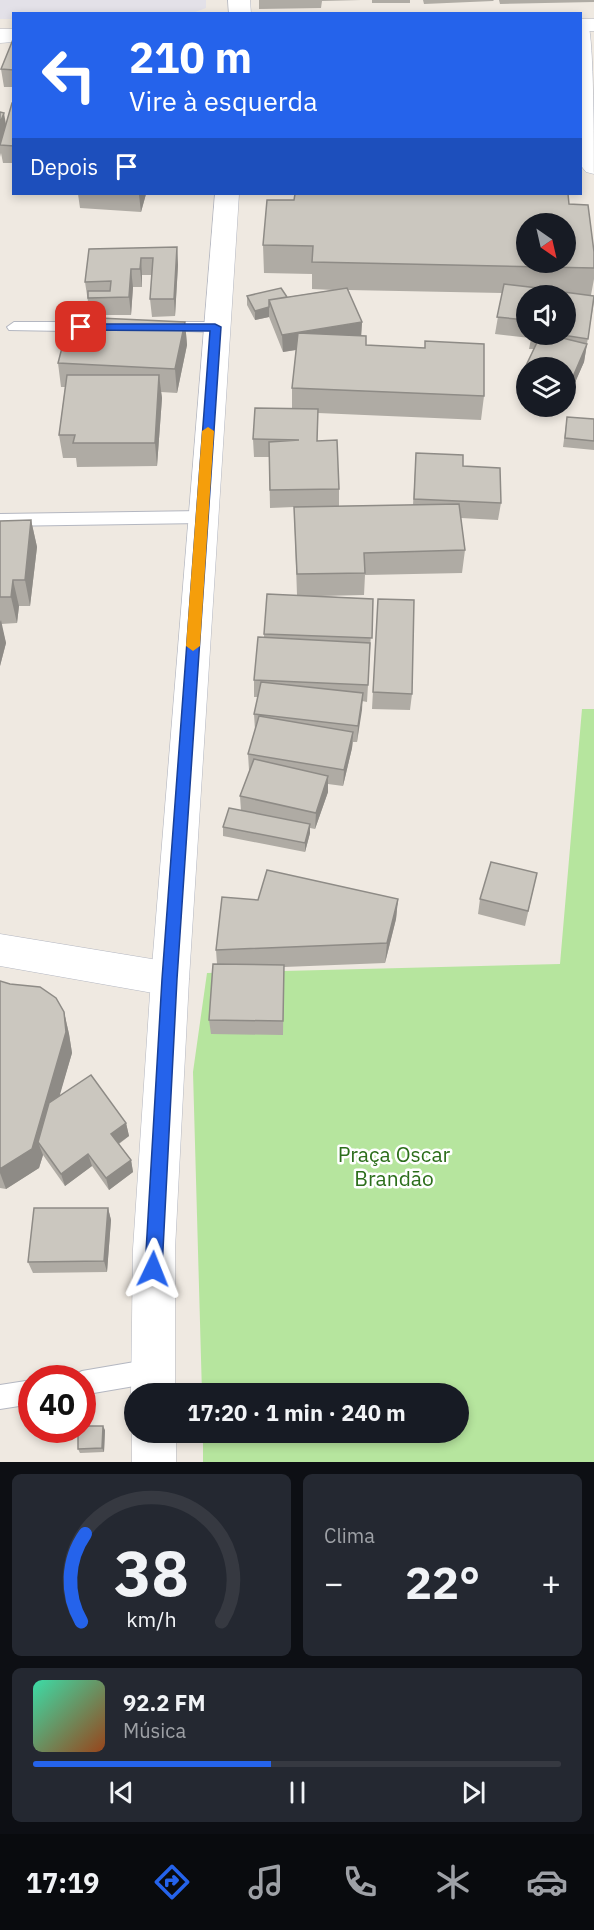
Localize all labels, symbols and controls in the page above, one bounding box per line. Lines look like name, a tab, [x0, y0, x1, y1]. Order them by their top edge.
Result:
text: 210 m	[129, 30, 252, 85]
icon: left	[30, 36, 108, 114]
text: Vire à esquerda	[129, 83, 318, 118]
icon: arrive	[110, 150, 143, 183]
text: Depois	[30, 152, 98, 181]
north arrow	[516, 213, 576, 273]
map controls	[516, 213, 576, 417]
button: sound	[516, 285, 576, 345]
pin	[55, 301, 106, 352]
icon: arrive	[64, 310, 97, 343]
button: layers	[516, 357, 576, 417]
park label: Praça Oscar Brandão	[338, 1140, 451, 1192]
position arrow	[121, 1237, 185, 1301]
speed limit sign: 40	[18, 1365, 96, 1443]
text: 17:20 · 1 min · 240 m	[187, 1398, 406, 1427]
text: Clima	[324, 1522, 375, 1549]
text: 38	[114, 1532, 189, 1613]
text: 22°	[405, 1553, 480, 1611]
text: −	[324, 1561, 344, 1604]
text: +	[541, 1561, 561, 1604]
text: km/h	[126, 1605, 177, 1633]
text: 92.2 FM	[123, 1688, 206, 1717]
text: Música	[123, 1717, 186, 1744]
icon: previous	[105, 1776, 138, 1809]
icon: pause	[281, 1776, 314, 1809]
icon: next	[457, 1776, 490, 1809]
icon: directions	[151, 1861, 193, 1903]
icon: music	[245, 1861, 287, 1903]
icon: phone	[339, 1861, 381, 1903]
icon: climate	[432, 1861, 474, 1903]
icon: car	[526, 1861, 568, 1903]
text: 17:19	[26, 1865, 100, 1900]

